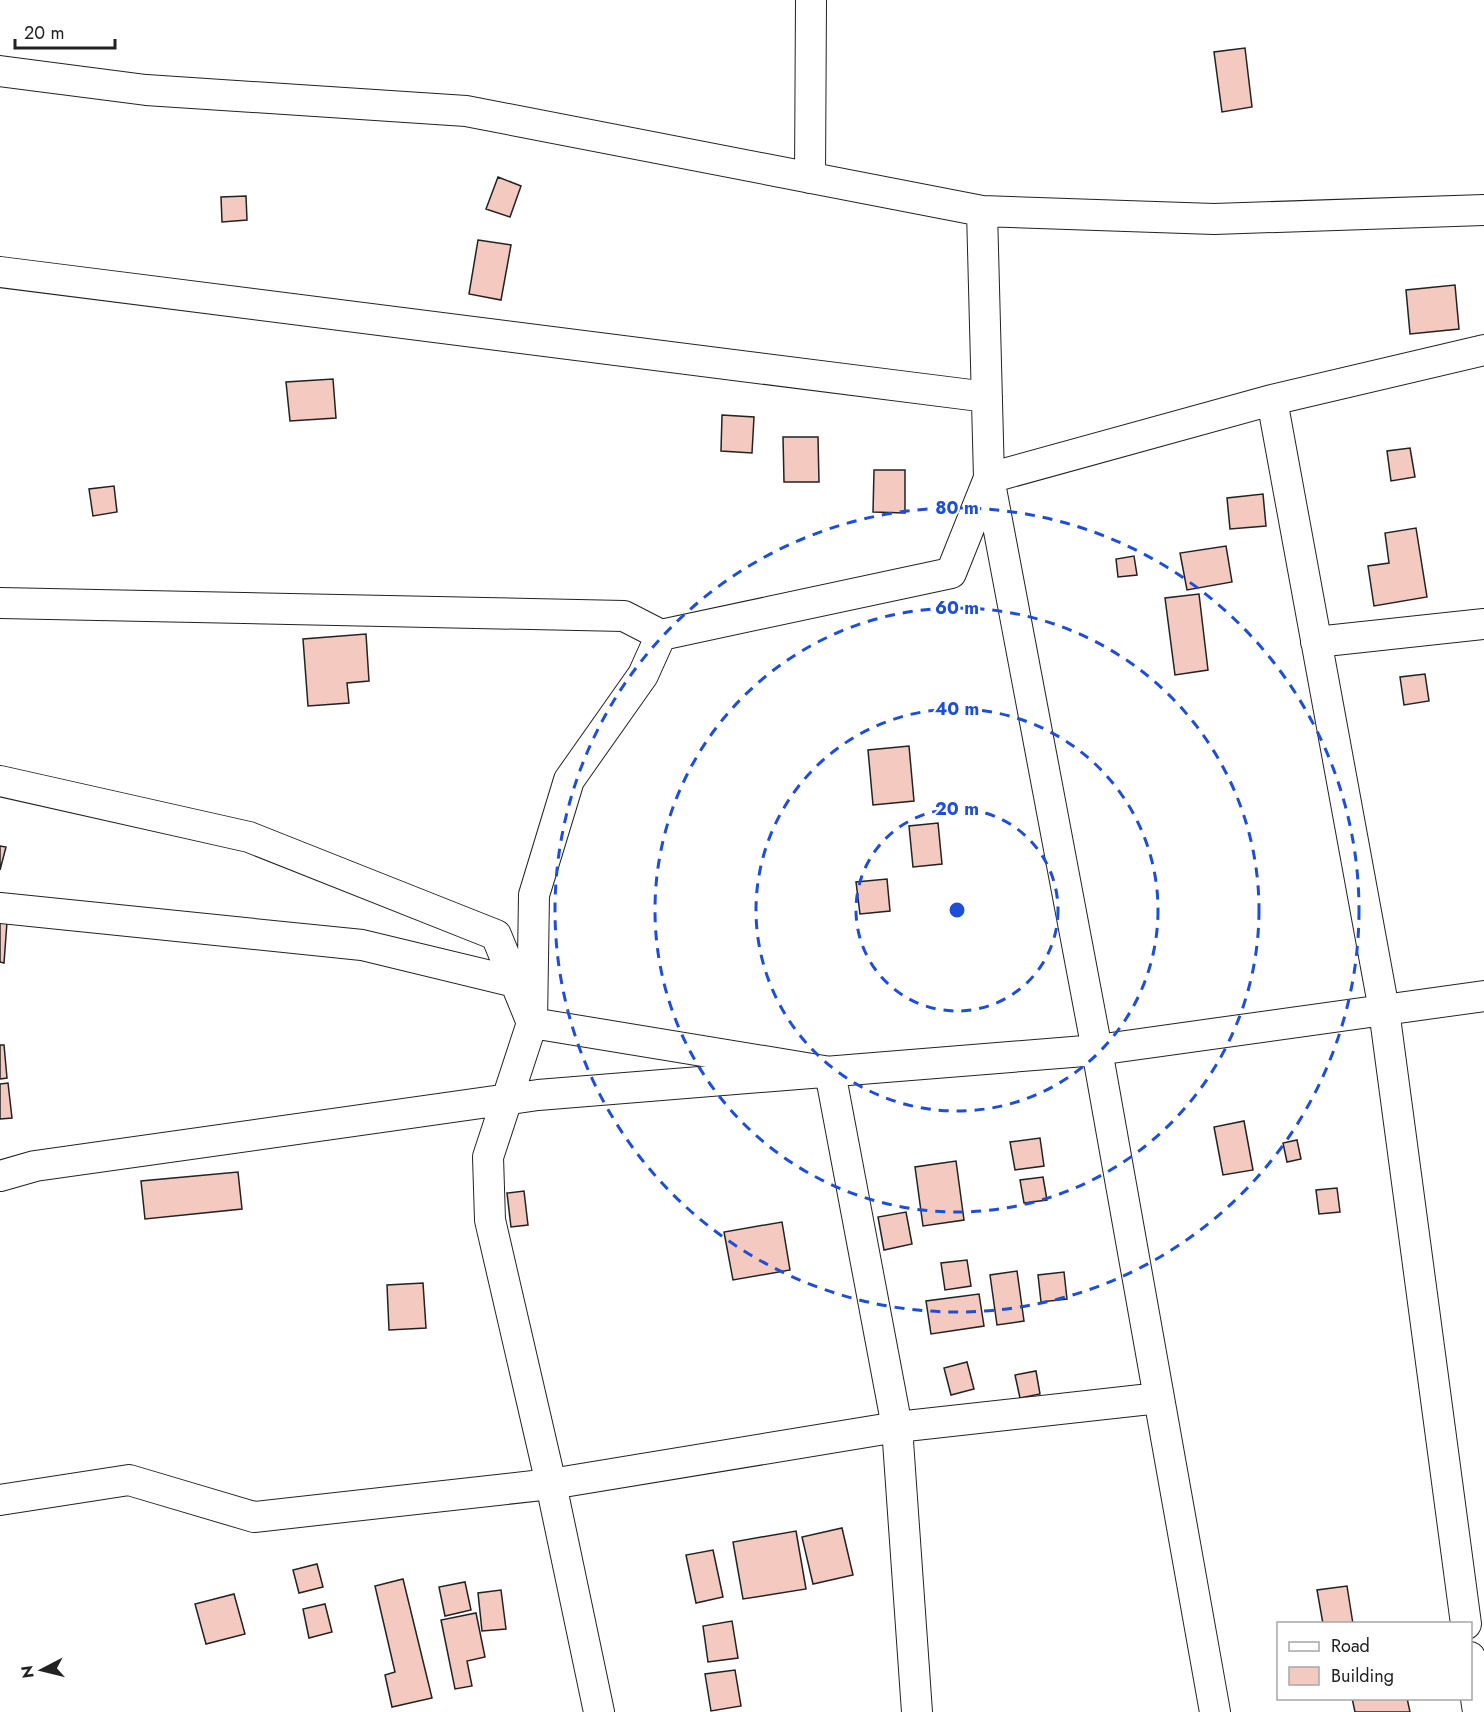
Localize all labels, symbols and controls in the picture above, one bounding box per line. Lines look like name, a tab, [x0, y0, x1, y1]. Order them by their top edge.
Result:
scale bar	[15, 12, 116, 50]
text: 20 m	[24, 20, 64, 46]
text: 80 m	[935, 495, 979, 521]
text: 60 m	[935, 595, 979, 621]
text: 40 m	[935, 696, 979, 722]
text: 20 m	[935, 796, 979, 822]
centre of rings	[947, 900, 967, 920]
legend	[1277, 1622, 1472, 1700]
text: Road	[1331, 1633, 1370, 1659]
north arrow	[12, 1640, 72, 1700]
text: Building	[1331, 1663, 1394, 1689]
text: N	[15, 1664, 40, 1679]

